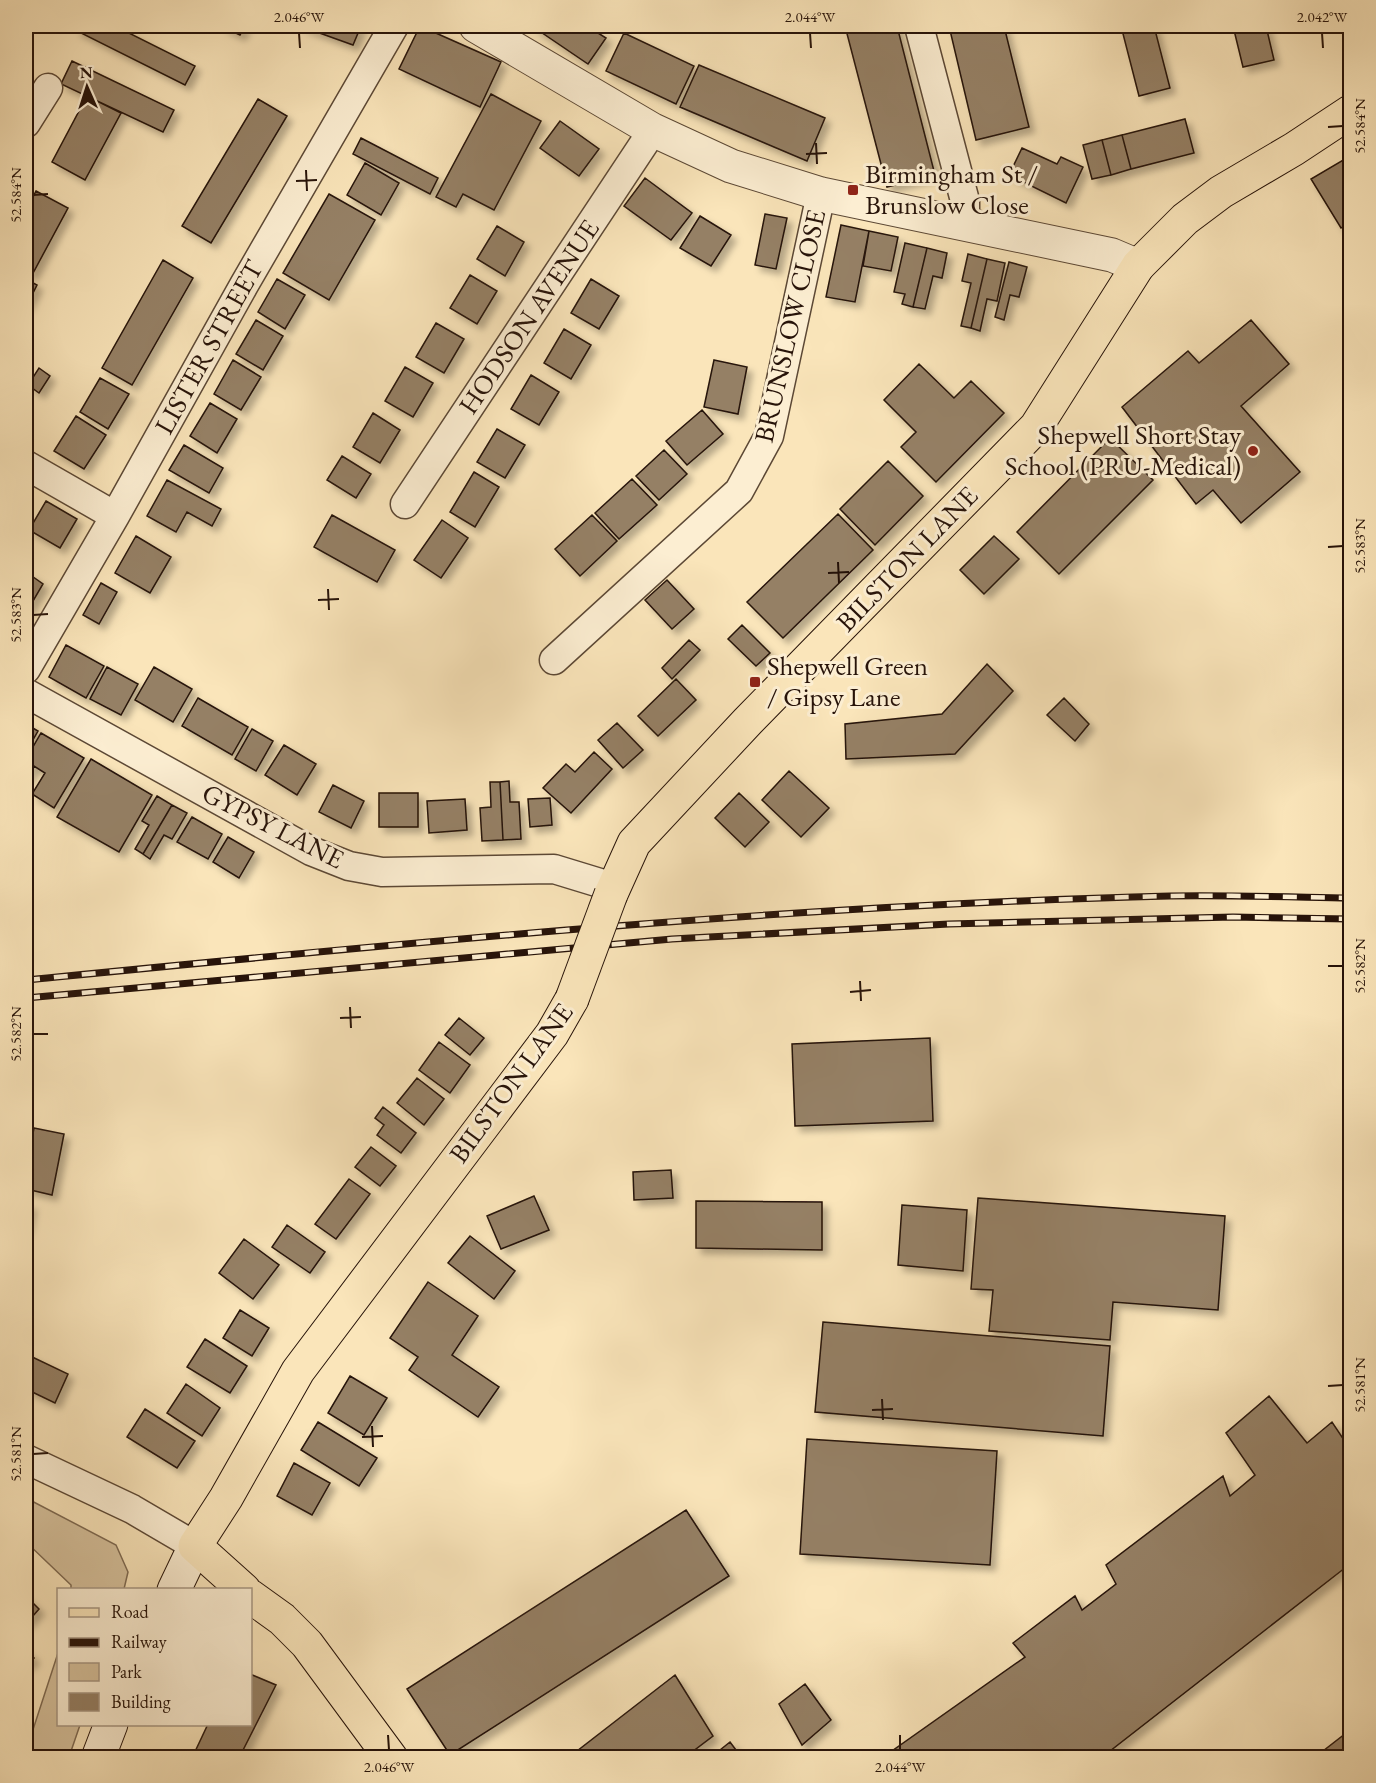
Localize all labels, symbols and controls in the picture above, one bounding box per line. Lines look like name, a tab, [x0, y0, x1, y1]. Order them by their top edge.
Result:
text: 2.046°W	[274, 7, 324, 26]
text: 2.044°W	[785, 7, 835, 26]
text: 2.042°W	[1297, 7, 1347, 26]
north arrow	[57, 57, 117, 117]
text: N	[79, 62, 93, 83]
text: 52.584°N	[1350, 98, 1369, 154]
place label: Birmingham St / Brunslow Close	[865, 156, 1039, 222]
text: 52.584°N	[6, 167, 25, 223]
marker: Birmingham St / Brunslow Close	[846, 183, 860, 197]
street label: BRUNSLOW CLOSE	[746, 206, 833, 446]
street label: HODSON AVENUE	[450, 213, 607, 421]
street label: LISTER STREET	[146, 253, 271, 440]
place label: Shepwell Short Stay School (PRU-Medical)	[1005, 417, 1241, 483]
marker: Shepwell Short Stay School (PRU-Medical)	[1246, 444, 1260, 458]
street label: BILSTON LANE	[828, 478, 985, 639]
text: 52.583°N	[1350, 518, 1369, 574]
text: 52.583°N	[6, 587, 25, 643]
place label: Shepwell Green / Gipsy Lane	[767, 648, 928, 714]
marker: Shepwell Green / Gipsy Lane	[748, 675, 762, 689]
street label: GYPSY LANE	[196, 775, 350, 876]
text: 52.582°N	[1350, 938, 1369, 994]
street label: BILSTON LANE	[441, 996, 580, 1170]
text: 52.582°N	[6, 1006, 25, 1062]
text: 52.581°N	[1350, 1357, 1369, 1413]
text: 52.581°N	[6, 1426, 25, 1482]
legend	[57, 1588, 252, 1726]
text: Road	[111, 1600, 150, 1623]
text: Railway	[111, 1630, 167, 1653]
text: Park	[111, 1660, 142, 1683]
text: Building	[111, 1690, 171, 1713]
text: 2.046°W	[364, 1757, 414, 1776]
text: 2.044°W	[875, 1757, 925, 1776]

